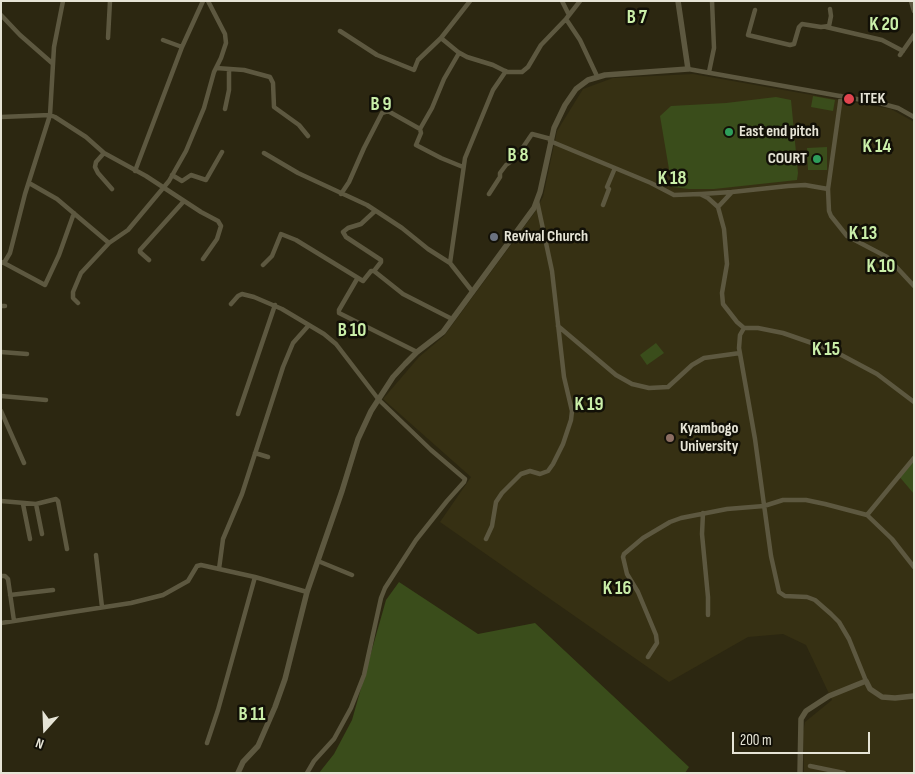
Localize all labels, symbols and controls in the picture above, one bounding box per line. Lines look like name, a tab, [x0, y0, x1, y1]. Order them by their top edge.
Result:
district label: B 7	[627, 7, 647, 29]
district label: K 20	[869, 14, 899, 36]
place label: ITEK	[860, 89, 885, 109]
marker: ITEK	[842, 92, 856, 106]
district label: B 9	[371, 94, 391, 116]
place label: East end pitch	[739, 122, 819, 142]
marker: East end pitch	[723, 126, 735, 138]
district label: K 14	[863, 136, 891, 158]
district label: B 8	[508, 145, 528, 167]
place label: COURT	[768, 149, 807, 169]
marker: COURT	[811, 153, 823, 165]
district label: K 18	[658, 168, 686, 190]
district label: K 13	[849, 223, 877, 245]
place label: Revival Church	[504, 227, 588, 247]
marker: Revival Church	[488, 231, 500, 243]
district label: K 10	[867, 256, 895, 278]
district label: B 10	[338, 320, 366, 342]
district label: K 15	[812, 339, 840, 361]
district label: K 19	[575, 394, 603, 416]
place label: Kyambogo University	[680, 419, 738, 457]
marker: Kyambogo University	[664, 432, 676, 444]
district label: K 16	[603, 578, 631, 600]
north arrow	[20, 704, 70, 754]
district label: B 11	[239, 704, 265, 726]
scale bar	[735, 722, 872, 754]
text: 200 m	[740, 731, 772, 750]
text: N	[33, 734, 46, 753]

